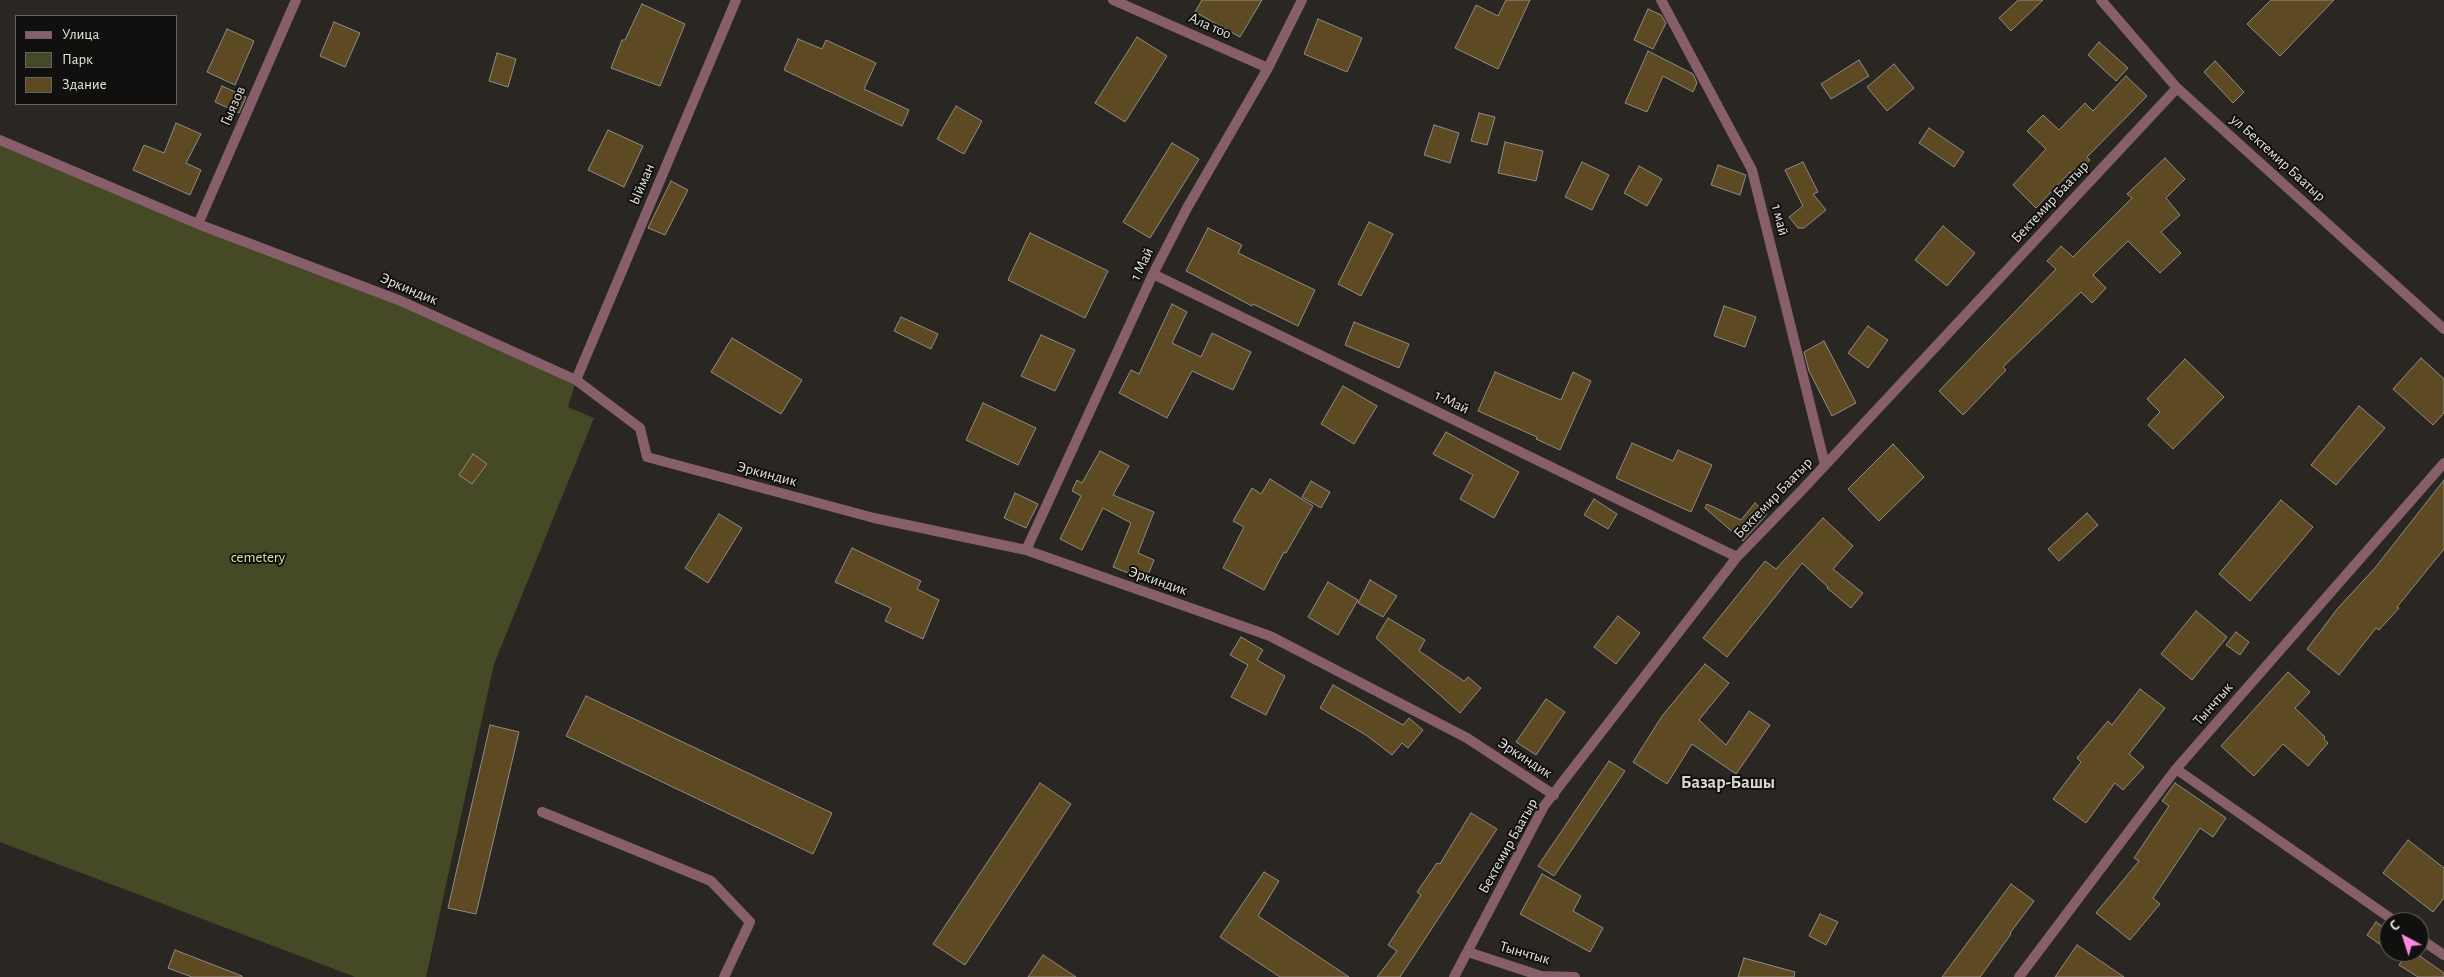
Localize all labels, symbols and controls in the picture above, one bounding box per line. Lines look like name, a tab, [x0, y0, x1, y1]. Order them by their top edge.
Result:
street label: Ала тоо	[1186, 9, 1234, 43]
legend	[15, 15, 178, 105]
text: Улица	[62, 27, 99, 42]
text: Парк	[62, 52, 93, 67]
text: Здание	[62, 77, 107, 92]
street label: Гыязов	[216, 83, 250, 129]
street label: ул Бектемир Баатыр	[2227, 111, 2329, 205]
street label: Бектемир Баатыр	[2007, 157, 2093, 247]
street label: Ыйман	[625, 161, 659, 207]
street label: 1 май	[1767, 203, 1793, 237]
street label: 1 Май	[1126, 245, 1158, 283]
street label: Эркиндик	[377, 269, 441, 309]
street label: 1-Май	[1432, 386, 1472, 418]
street label: Бектемир Баатыр	[1730, 454, 1816, 542]
street label: Эркиндик	[735, 457, 799, 491]
park label: cemetery	[231, 548, 285, 566]
street label: Эркиндик	[1126, 563, 1190, 599]
street label: Тынчтык	[2189, 679, 2237, 729]
street label: Эркиндик	[1495, 734, 1555, 782]
district label: Базар-Башы	[1681, 772, 1775, 794]
street label: Бектемир Баатыр	[1474, 795, 1542, 897]
north arrow	[2379, 912, 2429, 962]
text: С	[2388, 918, 2402, 934]
street label: Тынчтык	[1498, 937, 1552, 969]

